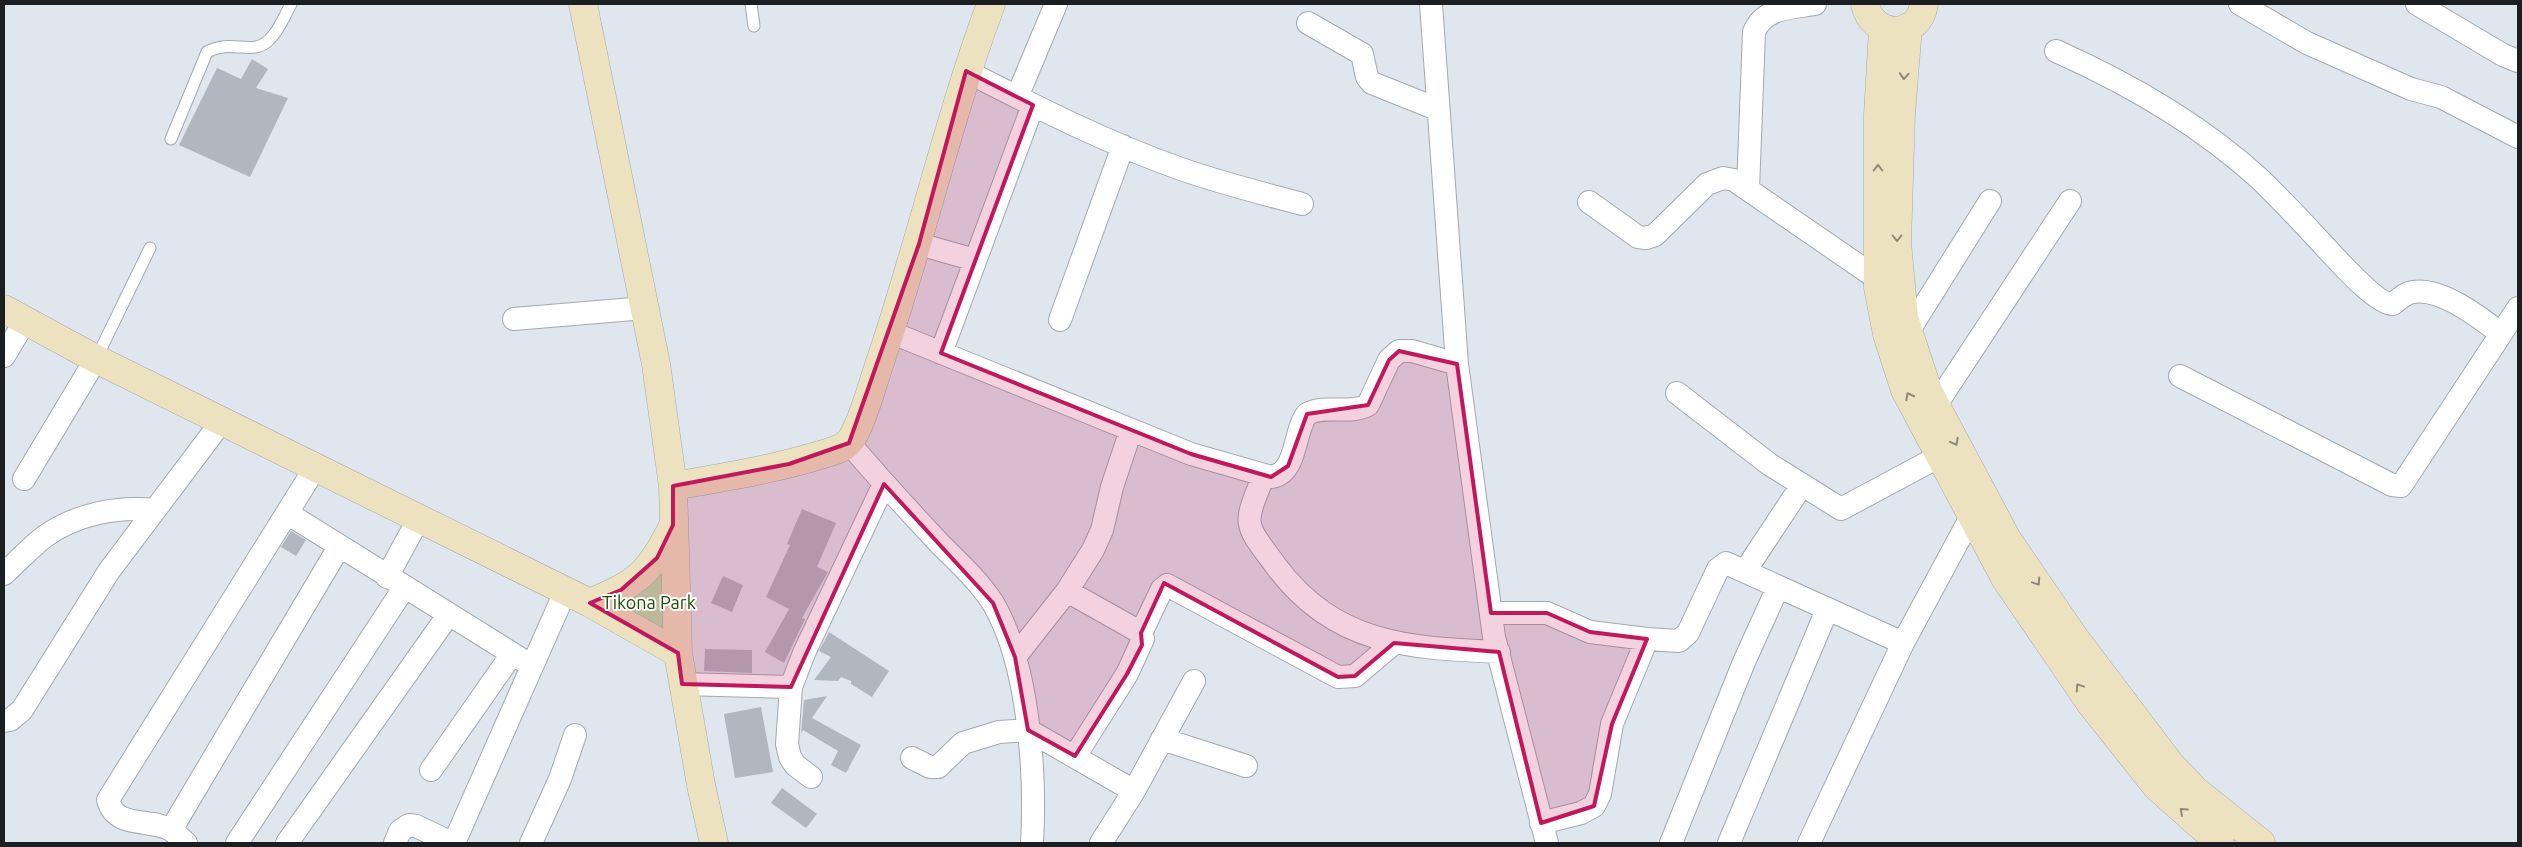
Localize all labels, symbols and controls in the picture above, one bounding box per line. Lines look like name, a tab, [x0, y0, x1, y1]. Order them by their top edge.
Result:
one-way arrow	[1898, 72, 1909, 80]
one-way arrow	[1873, 164, 1883, 172]
one-way arrow	[1892, 234, 1903, 242]
one-way arrow	[1905, 392, 1915, 401]
one-way arrow	[1949, 437, 1959, 446]
one-way arrow	[2031, 577, 2040, 586]
park label: Tikona Park	[602, 592, 696, 612]
one-way arrow	[2076, 683, 2085, 693]
one-way arrow	[2180, 808, 2189, 817]

